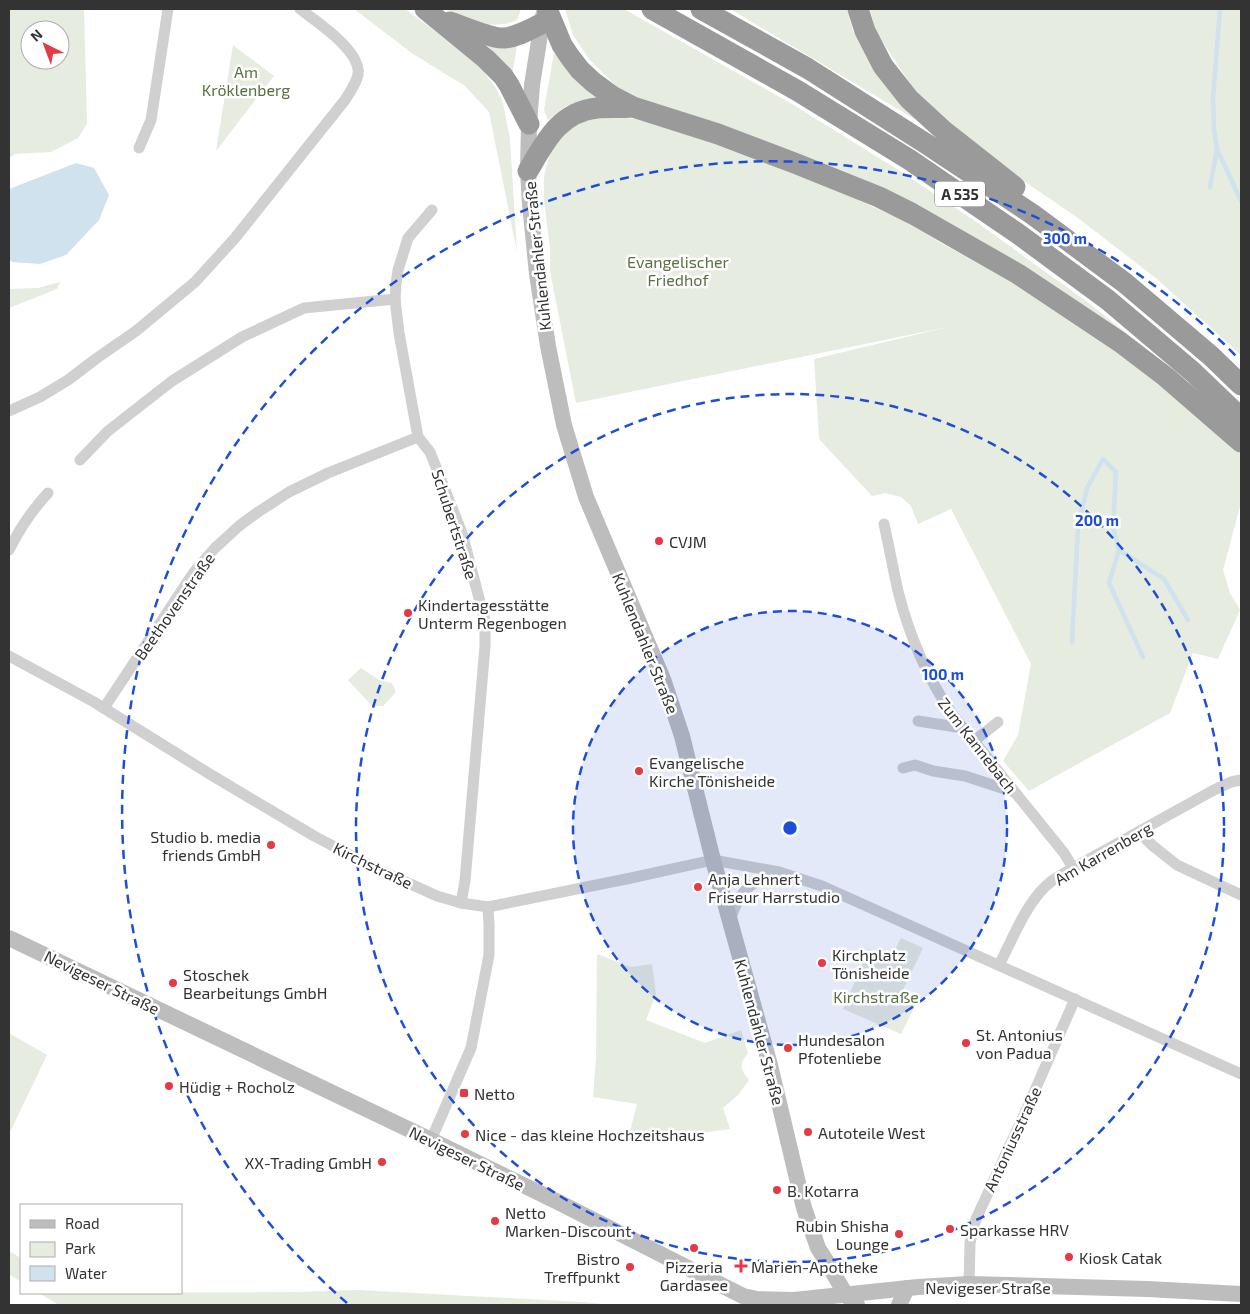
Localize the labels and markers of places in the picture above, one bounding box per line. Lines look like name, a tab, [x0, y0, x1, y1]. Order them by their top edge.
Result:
place label: CVJM	[669, 532, 707, 551]
marker: CVJM	[653, 535, 665, 547]
place label: Kindertagesstätte Unterm Regenbogen	[418, 595, 567, 632]
marker: Kindertagesstätte Unterm Regenbogen	[402, 607, 414, 619]
place label: Evangelische Kirche Tönisheide	[649, 753, 775, 790]
marker: Evangelische Kirche Tönisheide	[633, 765, 645, 777]
centre of rings	[781, 819, 799, 837]
place label: Studio b. media friends GmbH	[150, 827, 261, 864]
marker: Studio b. media friends GmbH	[265, 839, 277, 851]
place label: Anja Lehnert Friseur Harrstudio	[708, 869, 840, 906]
marker: Anja Lehnert Friseur Harrstudio	[692, 881, 704, 893]
place label: Kirchplatz Tönisheide	[832, 945, 910, 982]
marker: Kirchplatz Tönisheide	[816, 957, 828, 969]
place label: Stoschek Bearbeitungs GmbH	[183, 965, 327, 1002]
marker: Stoschek Bearbeitungs GmbH	[167, 977, 179, 989]
place label: St. Antonius von Padua	[976, 1025, 1063, 1062]
place label: Hundesalon Pfotenliebe	[798, 1030, 885, 1067]
marker: St. Antonius von Padua	[960, 1037, 972, 1049]
marker: Hundesalon Pfotenliebe	[782, 1042, 794, 1054]
place label: Hüdig + Rocholz	[179, 1077, 295, 1096]
marker: Hüdig + Rocholz	[163, 1080, 175, 1092]
place label: Netto	[474, 1084, 515, 1103]
marker: Netto	[458, 1087, 470, 1099]
place label: Autoteile West	[818, 1123, 925, 1142]
place label: Nice - das kleine Hochzeitshaus	[475, 1125, 705, 1144]
marker: Autoteile West	[802, 1126, 814, 1138]
marker: Nice - das kleine Hochzeitshaus	[459, 1128, 471, 1140]
place label: XX-Trading GmbH	[245, 1153, 372, 1172]
marker: XX-Trading GmbH	[376, 1156, 388, 1168]
place label: B. Kotarra	[787, 1181, 859, 1200]
marker: B. Kotarra	[771, 1184, 783, 1196]
place label: Netto Marken-Discount	[505, 1203, 631, 1240]
marker: Netto Marken-Discount	[489, 1215, 501, 1227]
place label: Rubin Shisha Lounge	[796, 1216, 889, 1253]
place label: Sparkasse HRV	[960, 1220, 1069, 1239]
marker: Sparkasse HRV	[944, 1223, 956, 1235]
marker: Rubin Shisha Lounge	[893, 1228, 905, 1240]
marker: Pizzeria Gardasee	[688, 1242, 700, 1254]
place label: Kiosk Catak	[1079, 1248, 1162, 1267]
place label: Bistro Treffpunkt	[544, 1249, 620, 1286]
marker: Kiosk Catak	[1063, 1251, 1075, 1263]
place label: Pizzeria Gardasee	[660, 1257, 728, 1294]
place label: Marien-Apotheke	[751, 1257, 878, 1276]
marker: Marien-Apotheke	[735, 1260, 747, 1272]
marker: Bistro Treffpunkt	[624, 1261, 636, 1273]

